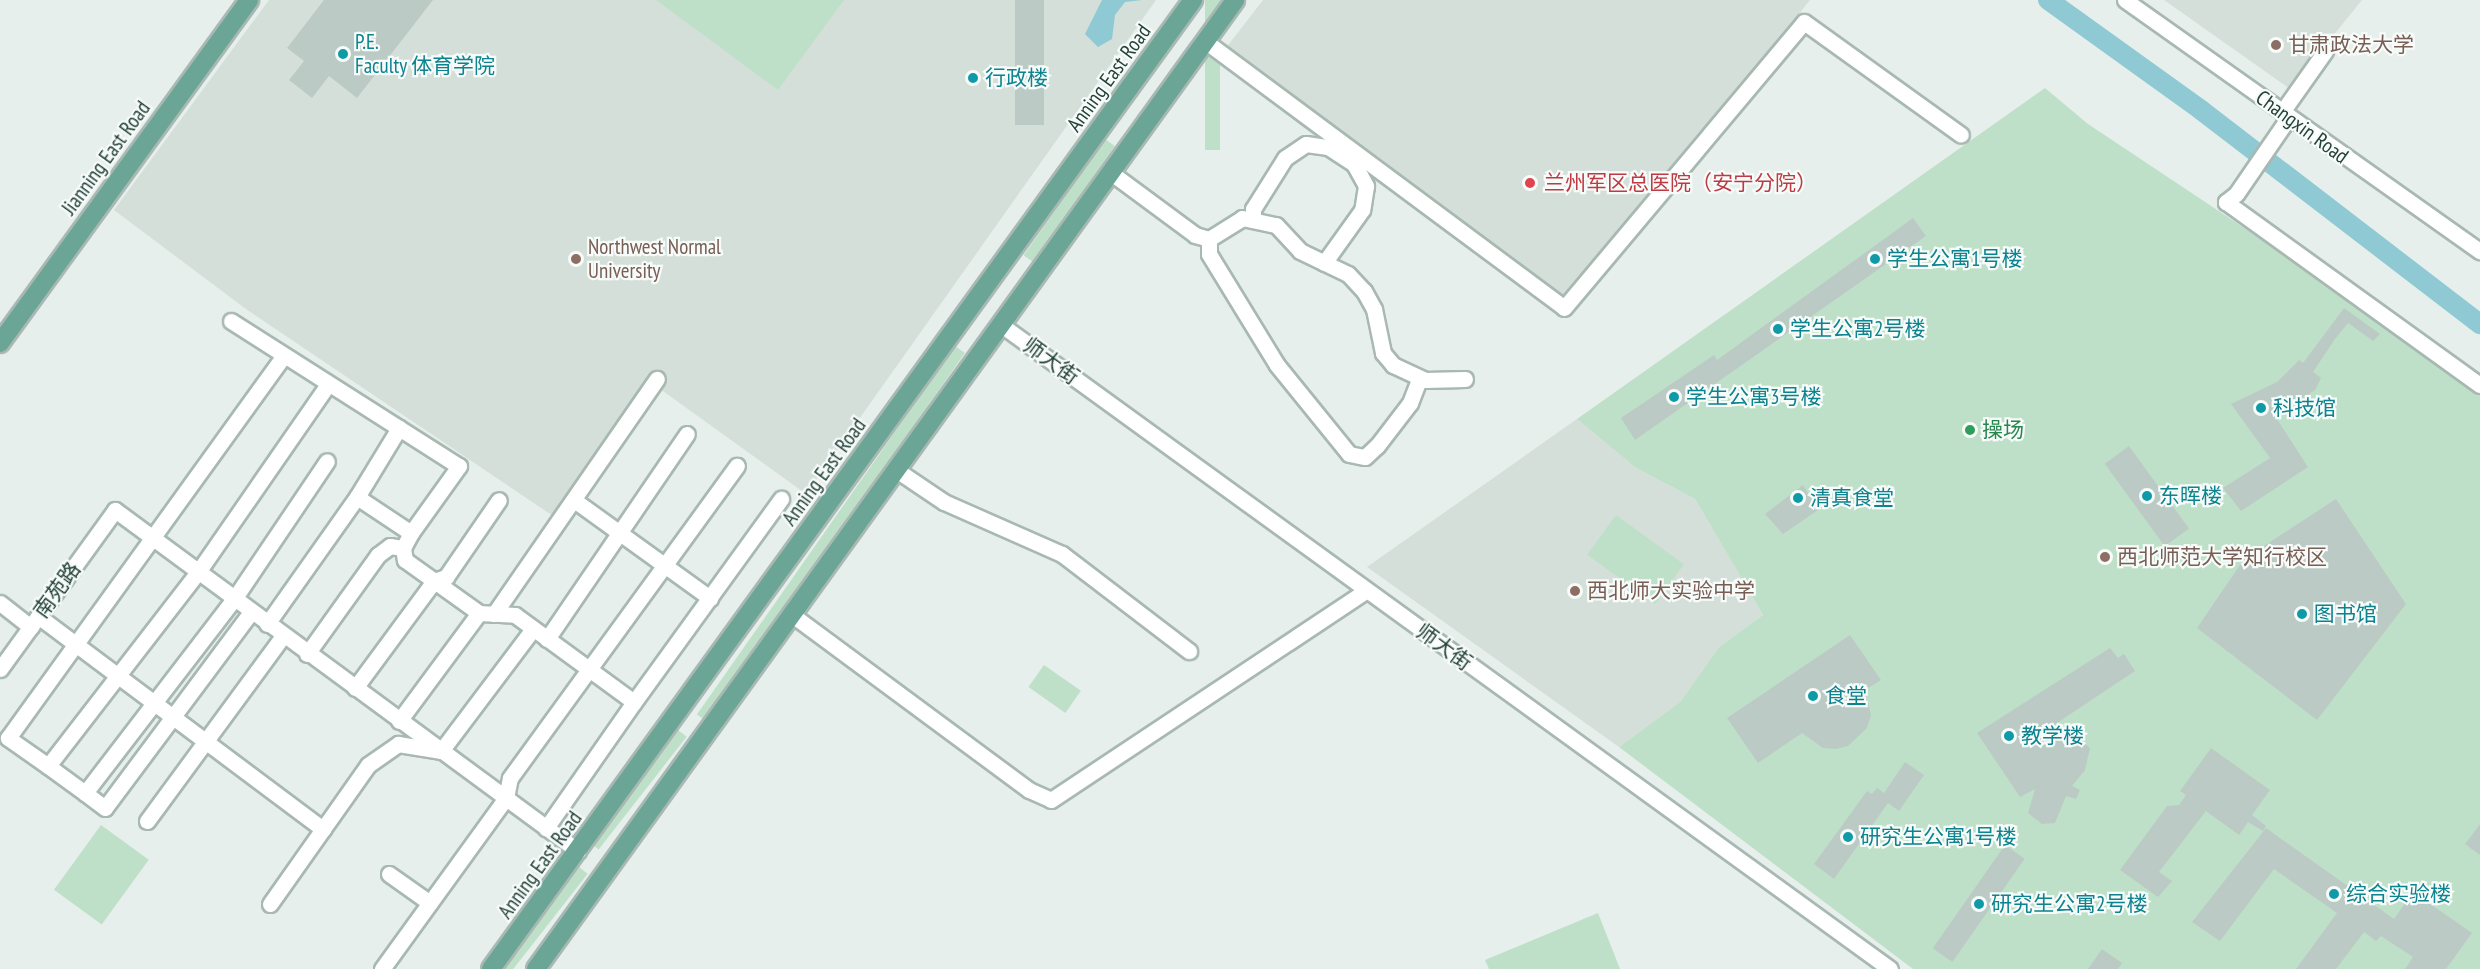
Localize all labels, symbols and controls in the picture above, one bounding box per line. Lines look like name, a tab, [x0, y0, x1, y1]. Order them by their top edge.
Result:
street label: Anning East Road	[1062, 20, 1156, 136]
place label: P.E. Faculty 体育学院	[355, 29, 496, 79]
place label: 甘肃政法大学	[2288, 32, 2414, 58]
marker: 甘肃政法大学	[2269, 38, 2283, 52]
marker: P.E. Faculty 体育学院	[336, 47, 350, 61]
place label: 行政楼	[985, 65, 1048, 91]
marker: 行政楼	[966, 71, 980, 85]
street label: Changxin Road	[2251, 85, 2353, 169]
street label: Jianning East Road	[56, 96, 156, 220]
place label: 兰州军区总医院（安宁分院）	[1544, 170, 1817, 196]
marker: 兰州军区总医院（安宁分院）	[1521, 174, 1539, 192]
place label: Northwest Normal University	[588, 234, 721, 284]
place label: 学生公寓1号楼	[1887, 246, 2022, 272]
marker: Northwest Normal University	[569, 252, 583, 266]
marker: 学生公寓1号楼	[1868, 252, 1882, 266]
place label: 学生公寓2号楼	[1790, 316, 1925, 342]
marker: 学生公寓2号楼	[1771, 322, 1785, 336]
street label: 师大街	[1018, 332, 1084, 390]
place label: 学生公寓3号楼	[1686, 384, 1821, 410]
marker: 学生公寓3号楼	[1667, 390, 1681, 404]
place label: 科技馆	[2273, 395, 2336, 421]
marker: 科技馆	[2254, 401, 2268, 415]
street label: Anning East Road	[777, 414, 871, 530]
place label: 操场	[1982, 417, 2024, 443]
marker: 操场	[1963, 423, 1977, 437]
place label: 东晖楼	[2159, 483, 2222, 509]
place label: 清真食堂	[1810, 485, 1894, 511]
marker: 东晖楼	[2140, 489, 2154, 503]
marker: 清真食堂	[1791, 491, 1805, 505]
place label: 西北师范大学知行校区	[2117, 544, 2327, 570]
marker: 西北师范大学知行校区	[2098, 550, 2112, 564]
street label: 南苑路	[28, 557, 86, 623]
place label: 西北师大实验中学	[1587, 578, 1755, 604]
marker: 西北师大实验中学	[1568, 584, 1582, 598]
place label: 图书馆	[2314, 601, 2377, 627]
marker: 图书馆	[2295, 607, 2309, 621]
street label: 师大街	[1411, 618, 1477, 676]
place label: 食堂	[1825, 683, 1867, 709]
marker: 食堂	[1806, 689, 1820, 703]
place label: 教学楼	[2021, 723, 2084, 749]
marker: 教学楼	[2002, 729, 2016, 743]
street label: Anning East Road	[493, 807, 587, 923]
place label: 研究生公寓1号楼	[1860, 824, 2016, 850]
marker: 研究生公寓1号楼	[1841, 830, 1855, 844]
place label: 综合实验楼	[2346, 881, 2451, 907]
marker: 综合实验楼	[2327, 887, 2341, 901]
place label: 研究生公寓2号楼	[1991, 891, 2147, 917]
marker: 研究生公寓2号楼	[1972, 897, 1986, 911]

